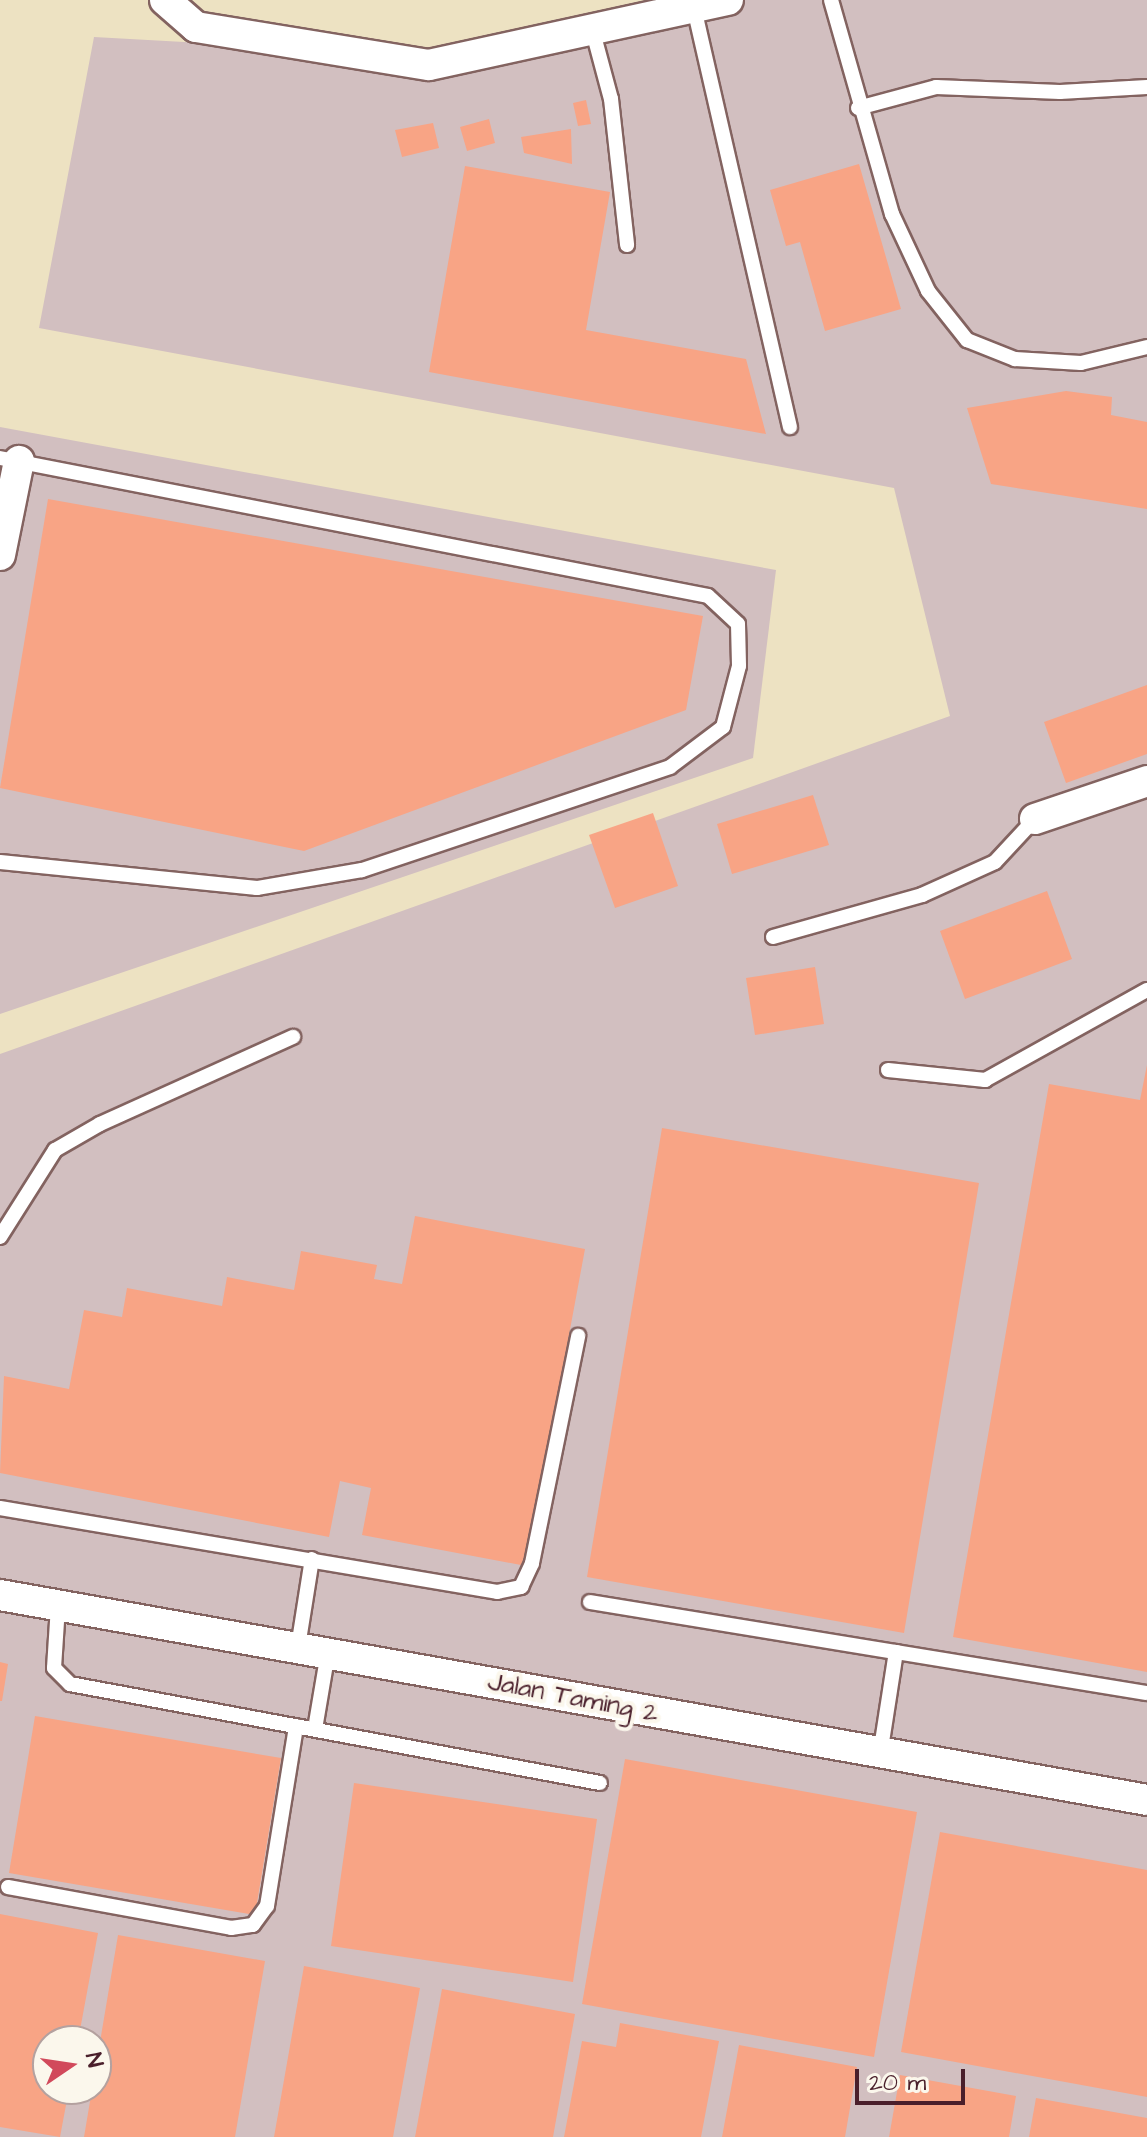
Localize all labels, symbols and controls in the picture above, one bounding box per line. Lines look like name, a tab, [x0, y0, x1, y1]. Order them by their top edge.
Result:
street label: Jalan Taming 2	[485, 1666, 661, 1730]
north arrow	[32, 2025, 112, 2105]
text: N	[77, 2050, 111, 2070]
scale bar	[859, 2053, 969, 2103]
text: 20 m	[869, 2066, 926, 2100]

